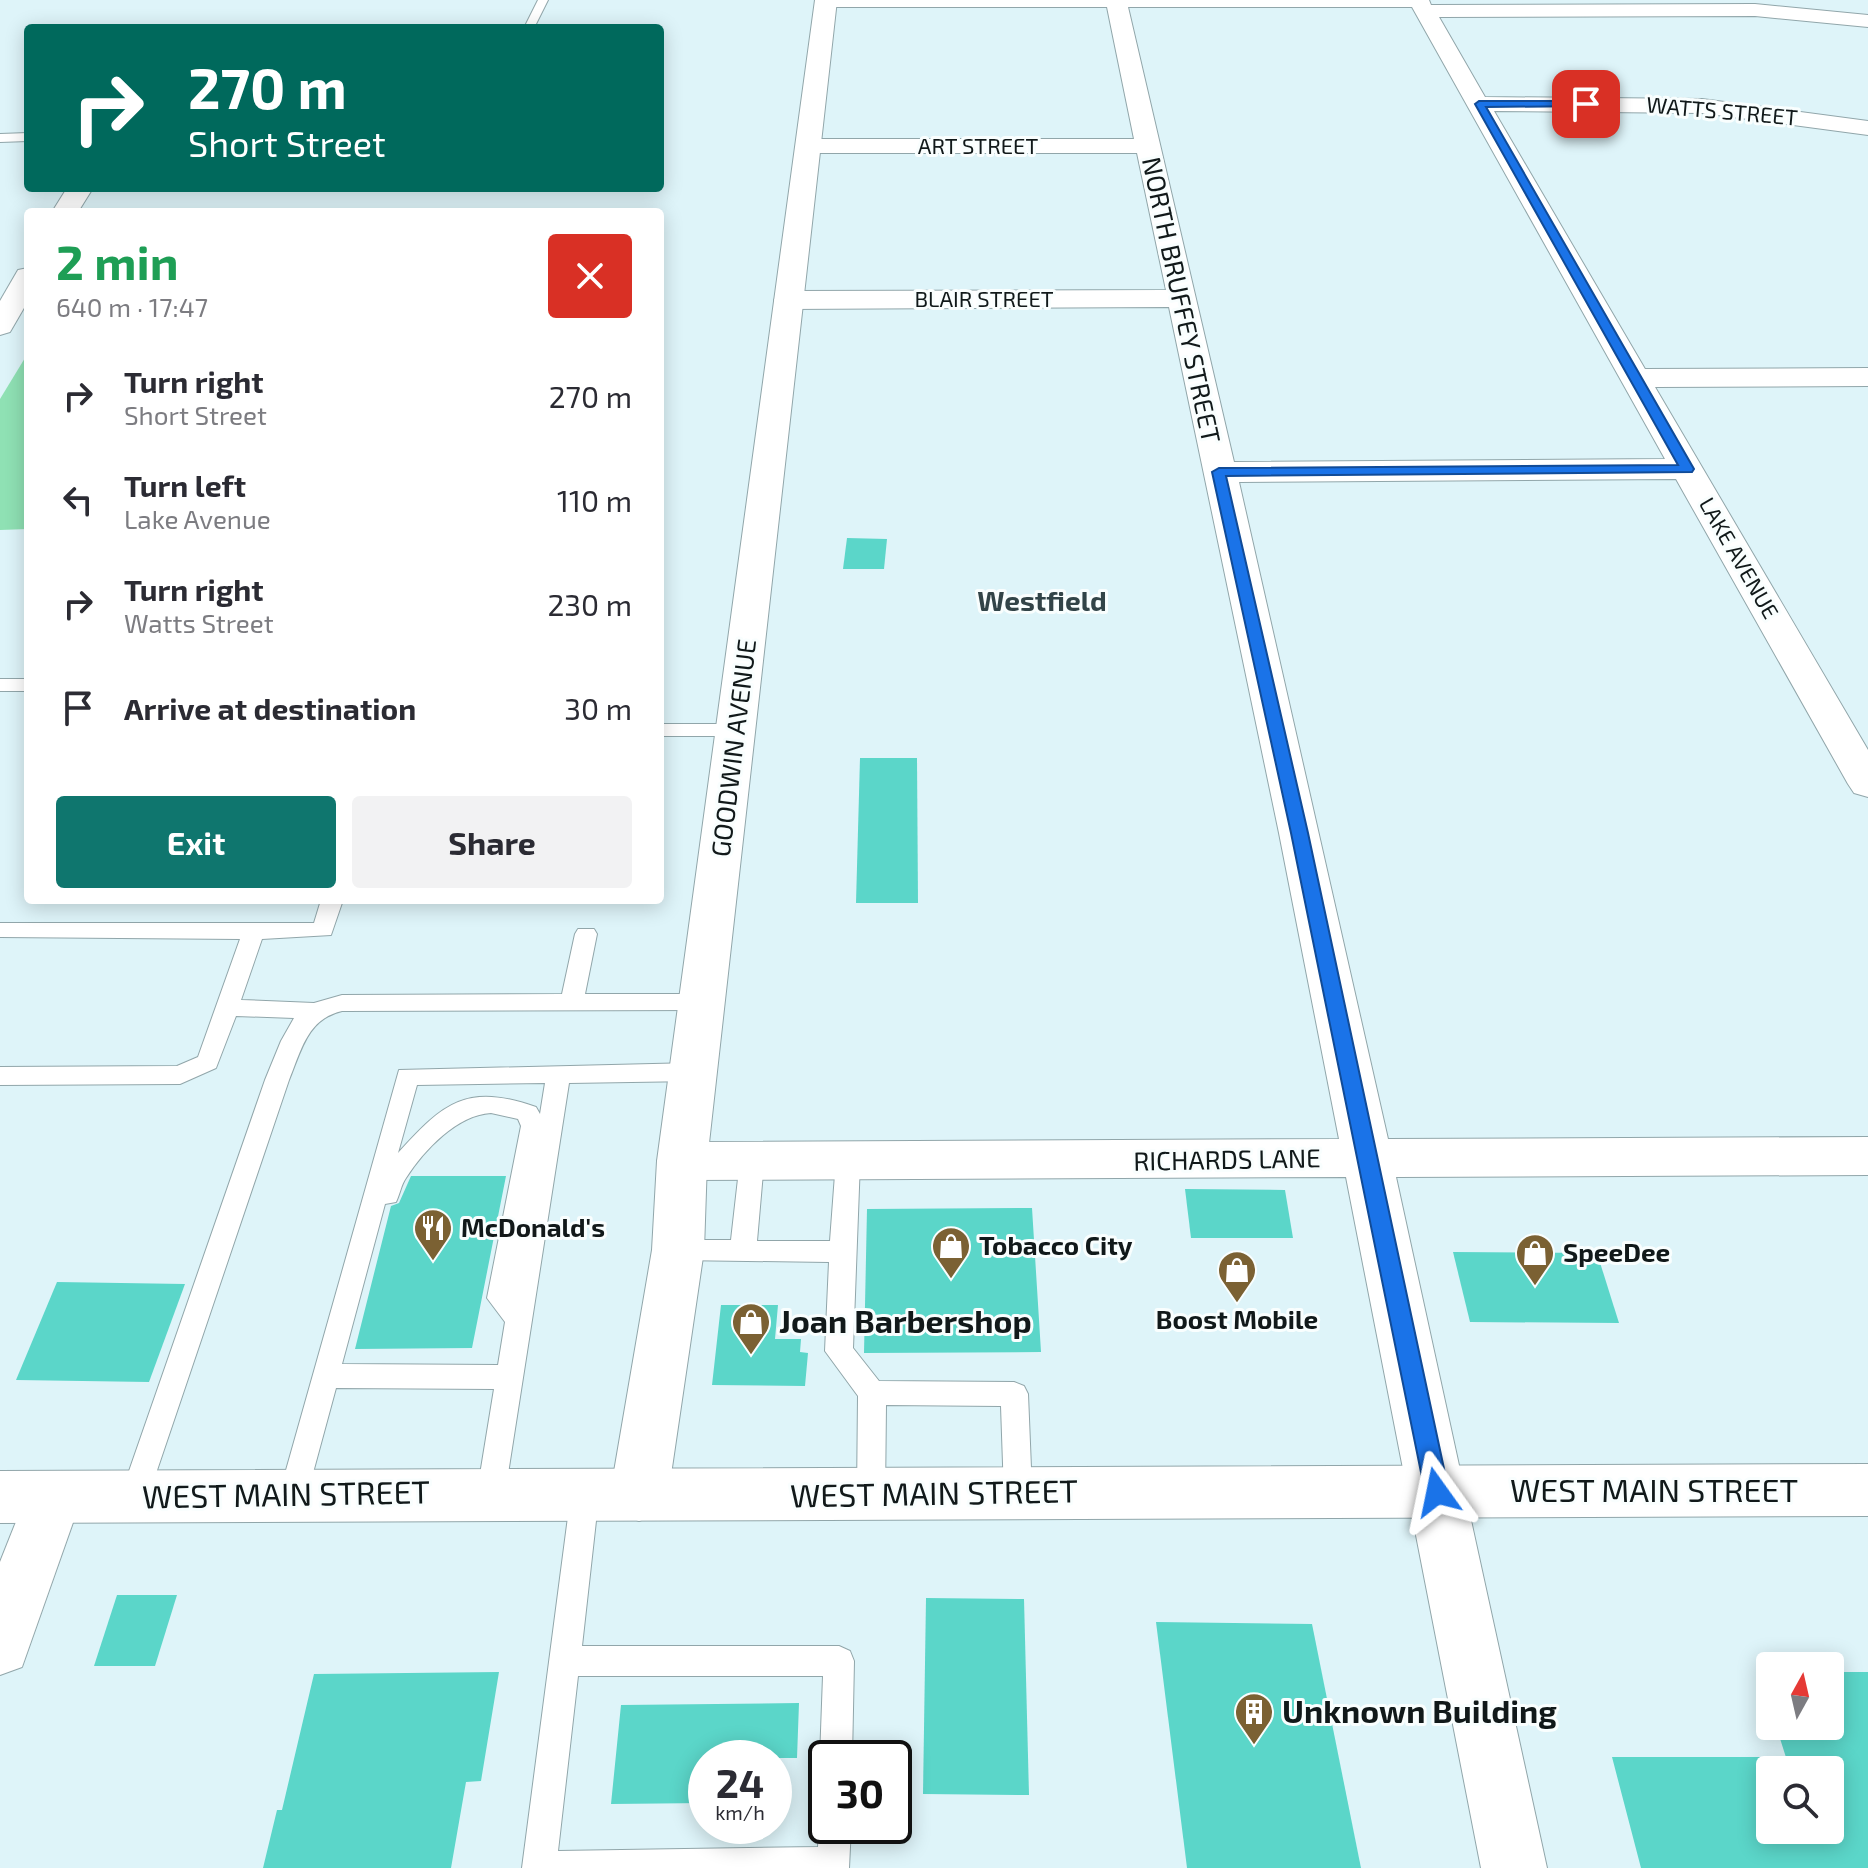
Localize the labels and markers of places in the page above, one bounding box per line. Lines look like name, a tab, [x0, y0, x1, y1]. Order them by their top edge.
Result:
pin	[1552, 70, 1620, 138]
restaurant icon: McDonald's	[412, 1207, 454, 1262]
place label: McDonald's	[461, 1211, 605, 1242]
shop icon: Tobacco City	[930, 1225, 972, 1280]
place label: Tobacco City	[979, 1229, 1133, 1261]
shop icon: SpeeDee	[1514, 1232, 1556, 1287]
place label: SpeeDee	[1563, 1236, 1670, 1267]
shop icon: Boost Mobile	[1216, 1249, 1258, 1304]
shop icon: Joan Barbershop	[730, 1301, 772, 1356]
place label: Joan Barbershop	[779, 1301, 1032, 1339]
place label: Boost Mobile	[1156, 1303, 1318, 1334]
building icon: Unknown Building	[1233, 1691, 1275, 1746]
place label: Unknown Building	[1282, 1691, 1557, 1729]

